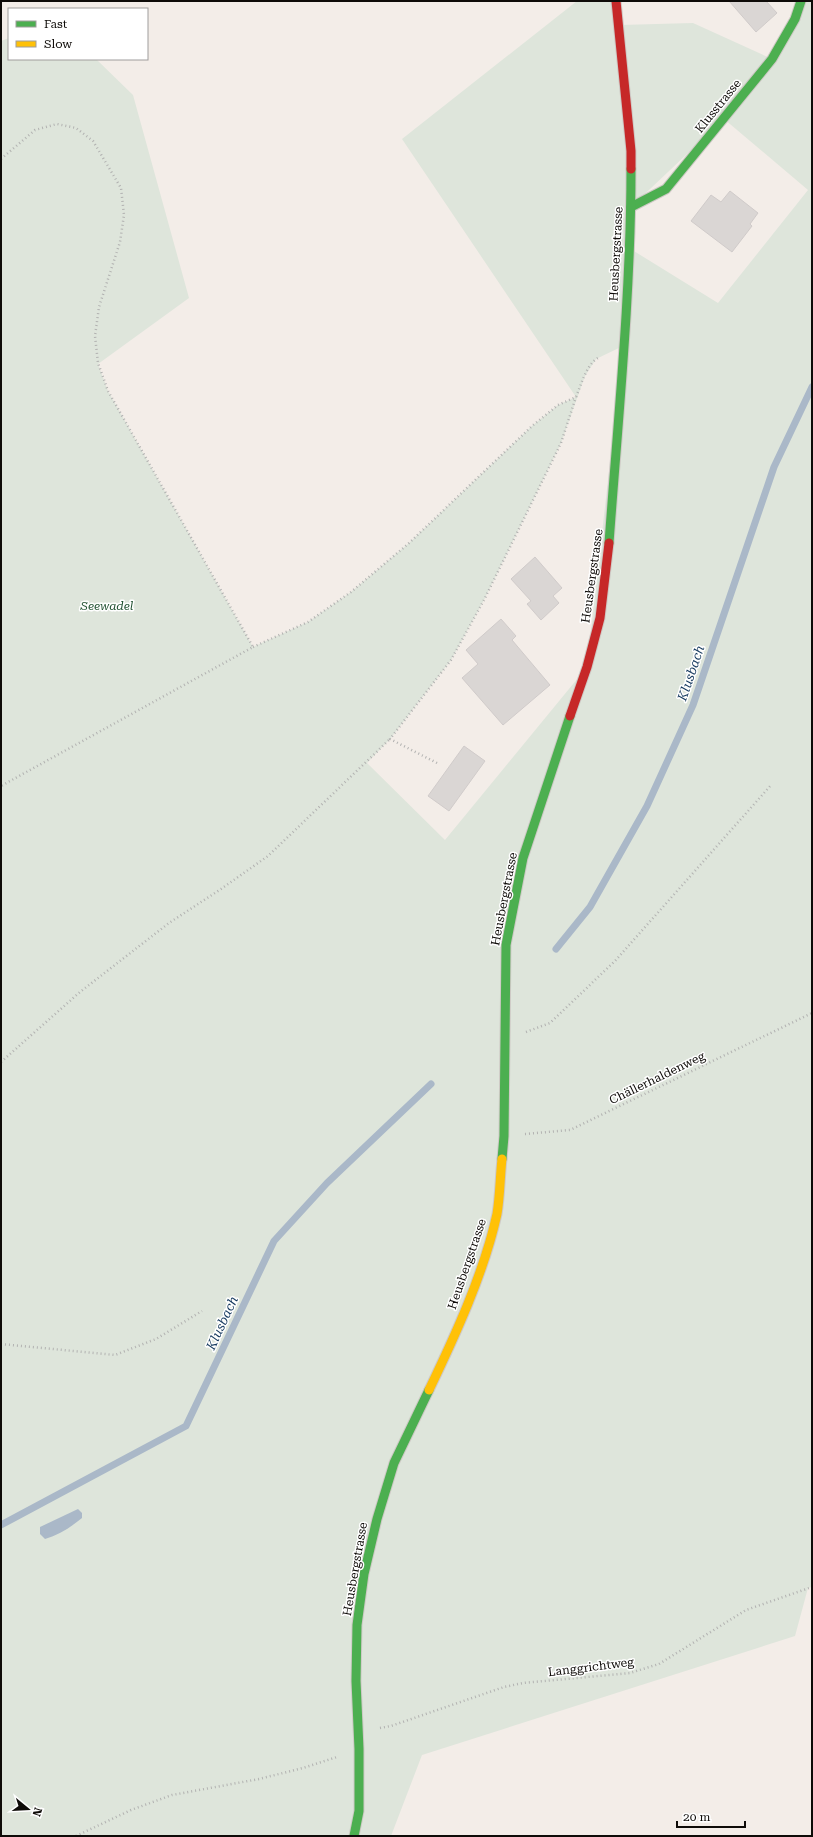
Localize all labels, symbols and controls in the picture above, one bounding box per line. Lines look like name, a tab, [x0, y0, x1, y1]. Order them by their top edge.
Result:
legend	[8, 8, 148, 60]
text: Fast	[44, 17, 68, 31]
text: Slow	[44, 37, 72, 51]
street label: Klusstrasse	[692, 76, 744, 136]
street label: Heusbergstrasse	[607, 206, 625, 302]
street label: Heusbergstrasse	[578, 528, 606, 624]
park label: Seewadel	[80, 599, 134, 613]
water label: Klusbach	[674, 643, 708, 704]
street label: Heusbergstrasse	[488, 851, 520, 947]
street label: Chällerhaldenweg	[607, 1049, 707, 1107]
street label: Heusbergstrasse	[445, 1216, 489, 1311]
water label: Klusbach	[203, 1294, 241, 1353]
street label: Heusbergstrasse	[340, 1521, 370, 1617]
street label: Langgrichtweg	[547, 1655, 635, 1679]
north arrow	[8, 1789, 48, 1829]
scale bar	[677, 1803, 745, 1829]
text: N	[29, 1806, 45, 1818]
text: 20 m	[683, 1810, 710, 1824]

